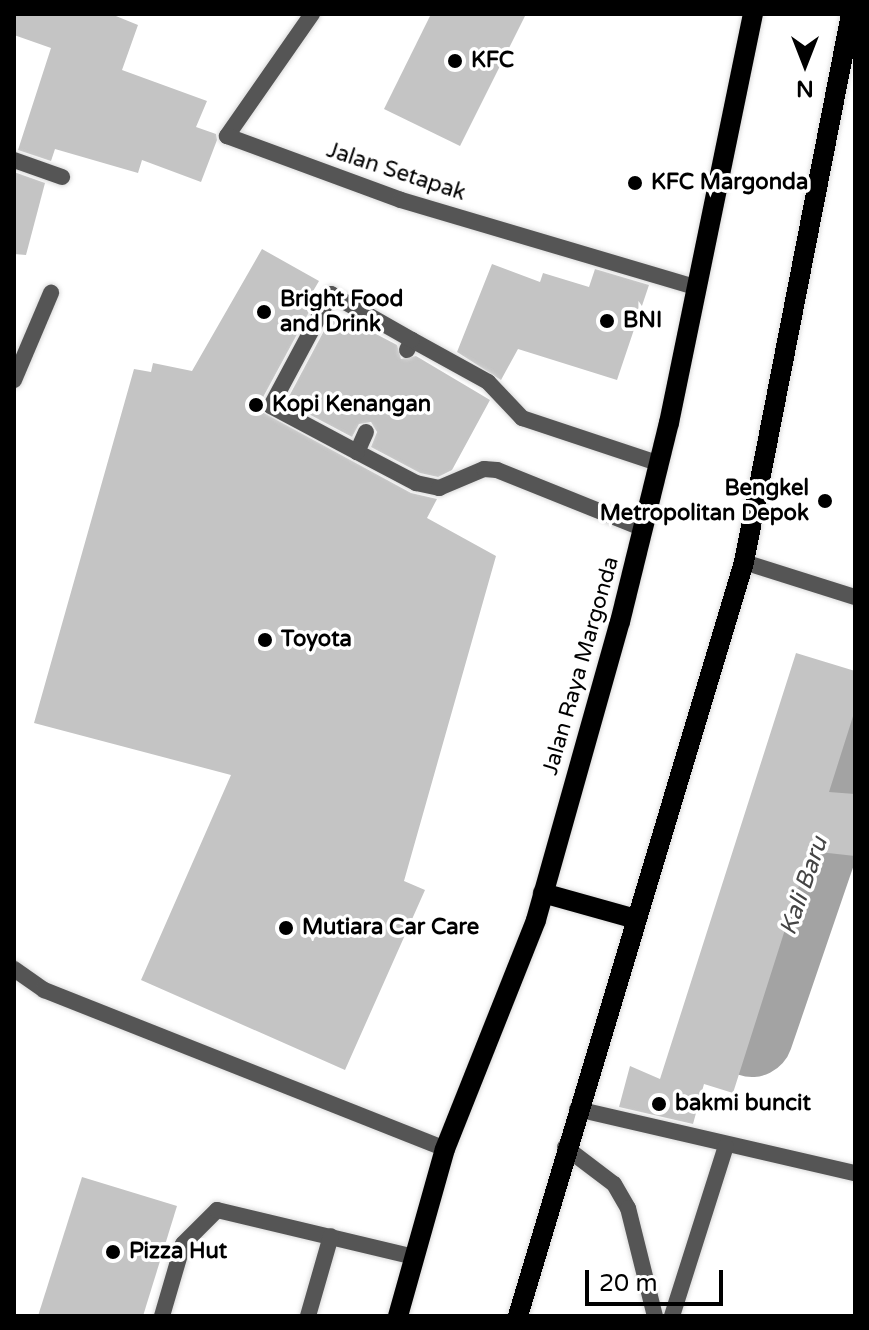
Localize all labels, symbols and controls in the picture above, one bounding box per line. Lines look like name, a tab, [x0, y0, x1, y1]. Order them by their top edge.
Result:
north arrow	[765, 24, 845, 104]
place label: KFC	[471, 48, 514, 74]
marker: KFC	[446, 52, 464, 70]
text: N	[796, 75, 814, 101]
street label: Jalan Setapak	[323, 137, 469, 207]
place label: KFC Margonda	[651, 170, 808, 196]
marker: KFC Margonda	[626, 174, 644, 192]
place label: Bright Food and Drink	[280, 286, 403, 338]
marker: Bright Food and Drink	[255, 303, 273, 321]
place label: BNI	[623, 308, 662, 334]
marker: BNI	[598, 312, 616, 330]
place label: Kopi Kenangan	[272, 392, 431, 418]
marker: Kopi Kenangan	[247, 396, 265, 414]
place label: Bengkel Metropolitan Depok	[600, 475, 809, 526]
marker: Bengkel Metropolitan Depok	[816, 492, 834, 510]
street label: Jalan Raya Margonda	[537, 554, 625, 778]
place label: Toyota	[281, 627, 352, 653]
marker: Toyota	[256, 631, 274, 649]
water label: Kali Baru	[774, 833, 834, 939]
place label: Mutiara Car Care	[302, 915, 479, 941]
marker: Mutiara Car Care	[277, 919, 295, 937]
place label: bakmi buncit	[675, 1091, 811, 1117]
marker: bakmi buncit	[650, 1095, 668, 1113]
place label: Pizza Hut	[129, 1239, 227, 1265]
marker: Pizza Hut	[104, 1243, 122, 1261]
scale bar	[589, 1254, 727, 1304]
text: 20 m	[599, 1269, 657, 1298]

